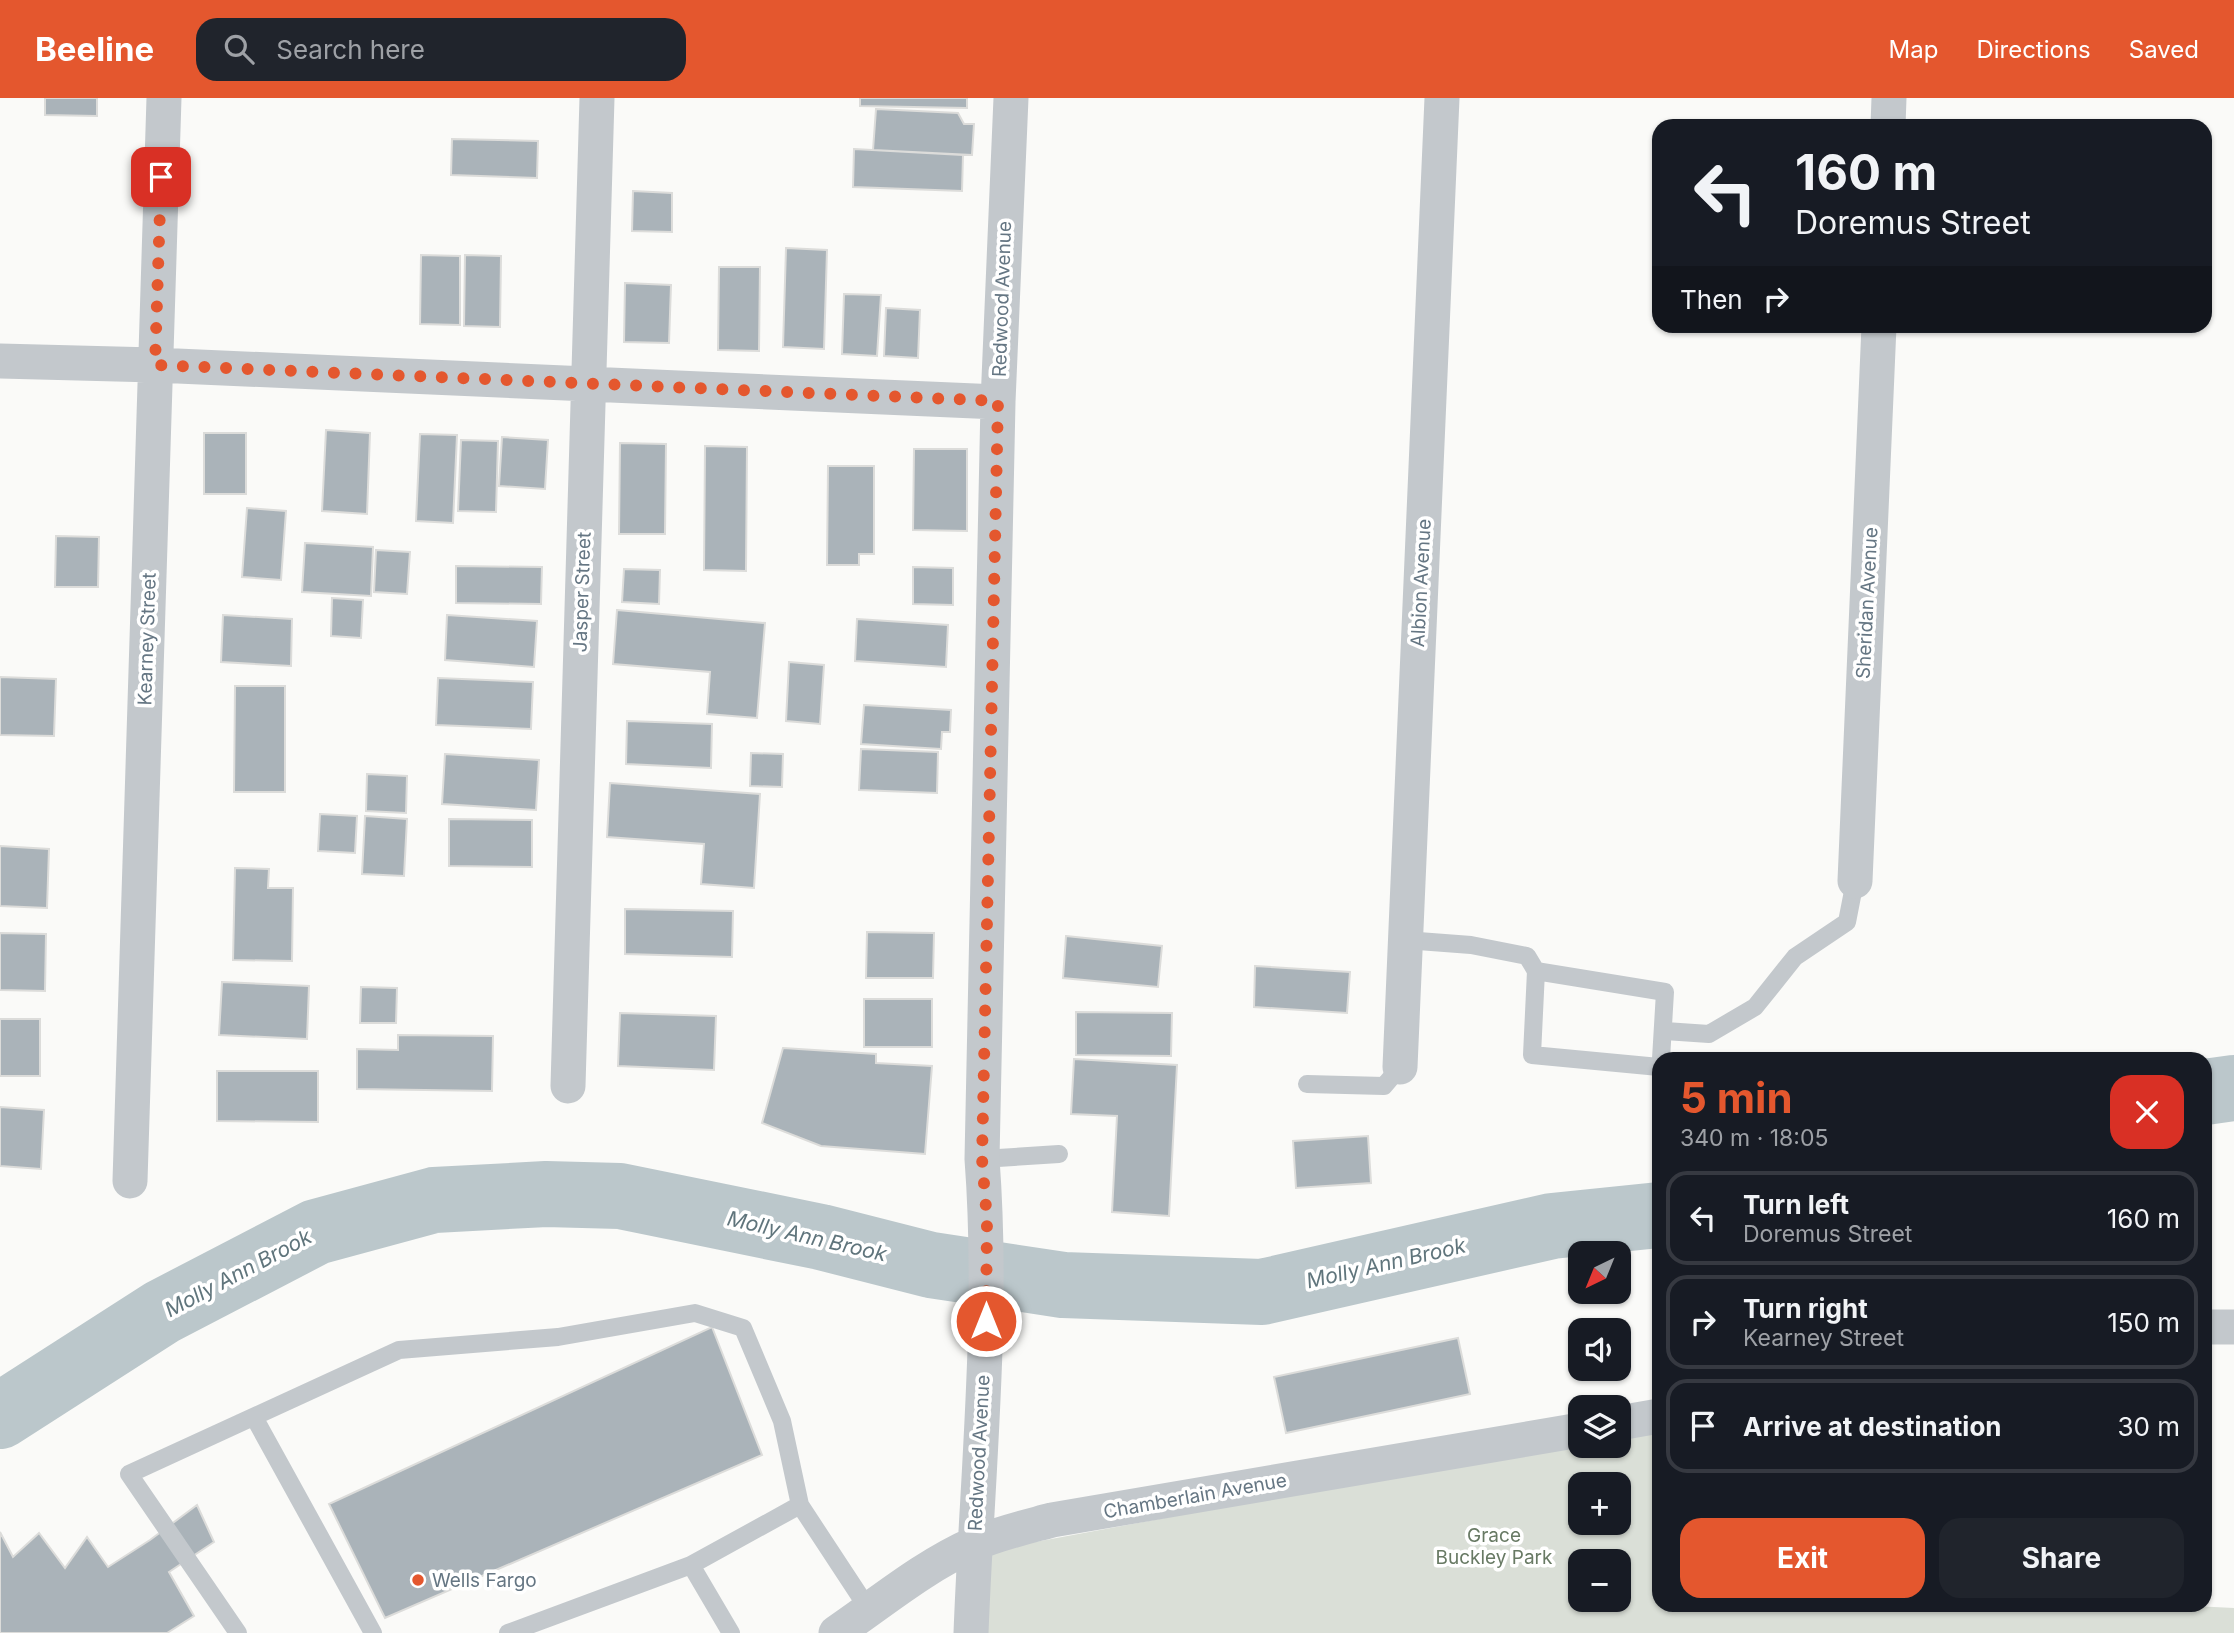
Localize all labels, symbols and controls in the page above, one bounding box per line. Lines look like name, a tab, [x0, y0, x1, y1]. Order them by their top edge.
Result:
search box	[196, 18, 686, 81]
text: Beeline	[35, 29, 154, 69]
icon: search	[220, 30, 258, 68]
text: Search here	[276, 34, 425, 65]
text: Map	[1889, 35, 1938, 64]
text: Directions	[1976, 35, 2091, 64]
text: Saved	[2129, 35, 2199, 64]
text: 160 m	[1795, 143, 1937, 202]
pin	[131, 147, 191, 207]
icon: left	[1680, 147, 1771, 238]
icon: arrive	[142, 158, 180, 196]
text: Doremus Street	[1795, 203, 2031, 242]
street label: Redwood Avenue	[988, 220, 1016, 378]
icon: right	[1757, 280, 1795, 318]
text: Then	[1680, 284, 1743, 315]
street label: Albion Avenue	[1406, 518, 1436, 648]
street label: Sheridan Avenue	[1852, 526, 1882, 680]
street label: Jasper Street	[568, 531, 596, 653]
street label: Kearney Street	[133, 572, 161, 706]
text: 5 min	[1680, 1072, 1793, 1123]
button: close	[2110, 1075, 2184, 1149]
text: 340 m · 18:05	[1680, 1124, 1828, 1152]
text: Turn left	[1743, 1189, 1849, 1220]
icon: left	[1684, 1199, 1722, 1237]
text: 160 m	[2107, 1203, 2180, 1234]
water label: Molly Ann Brook	[725, 1206, 890, 1267]
text: Doremus Street	[1743, 1220, 1912, 1248]
water label: Molly Ann Brook	[160, 1224, 316, 1322]
water label: Molly Ann Brook	[1304, 1232, 1469, 1293]
north arrow	[1568, 1241, 1631, 1304]
map controls	[1568, 1241, 1631, 1612]
position arrow	[949, 1284, 1023, 1358]
text: Turn right	[1743, 1293, 1868, 1324]
icon: right	[1684, 1303, 1722, 1341]
text: 150 m	[2107, 1307, 2180, 1338]
button: sound	[1568, 1318, 1631, 1381]
text: Kearney Street	[1743, 1324, 1904, 1352]
street label: Redwood Avenue	[963, 1374, 995, 1532]
button: layers	[1568, 1395, 1631, 1458]
icon: arrive	[1684, 1407, 1722, 1445]
text: Arrive at destination	[1743, 1411, 2002, 1442]
text: 30 m	[2117, 1411, 2180, 1442]
street label: Chamberlain Avenue	[1102, 1469, 1288, 1523]
button: +	[1568, 1472, 1631, 1535]
button: Exit	[1680, 1518, 1925, 1598]
button: Share	[1939, 1518, 2184, 1598]
park label: Grace Buckley Park	[1436, 1524, 1553, 1569]
button: −	[1568, 1549, 1631, 1612]
place label: Wells Fargo	[432, 1569, 537, 1592]
marker: Wells Fargo	[410, 1572, 426, 1588]

